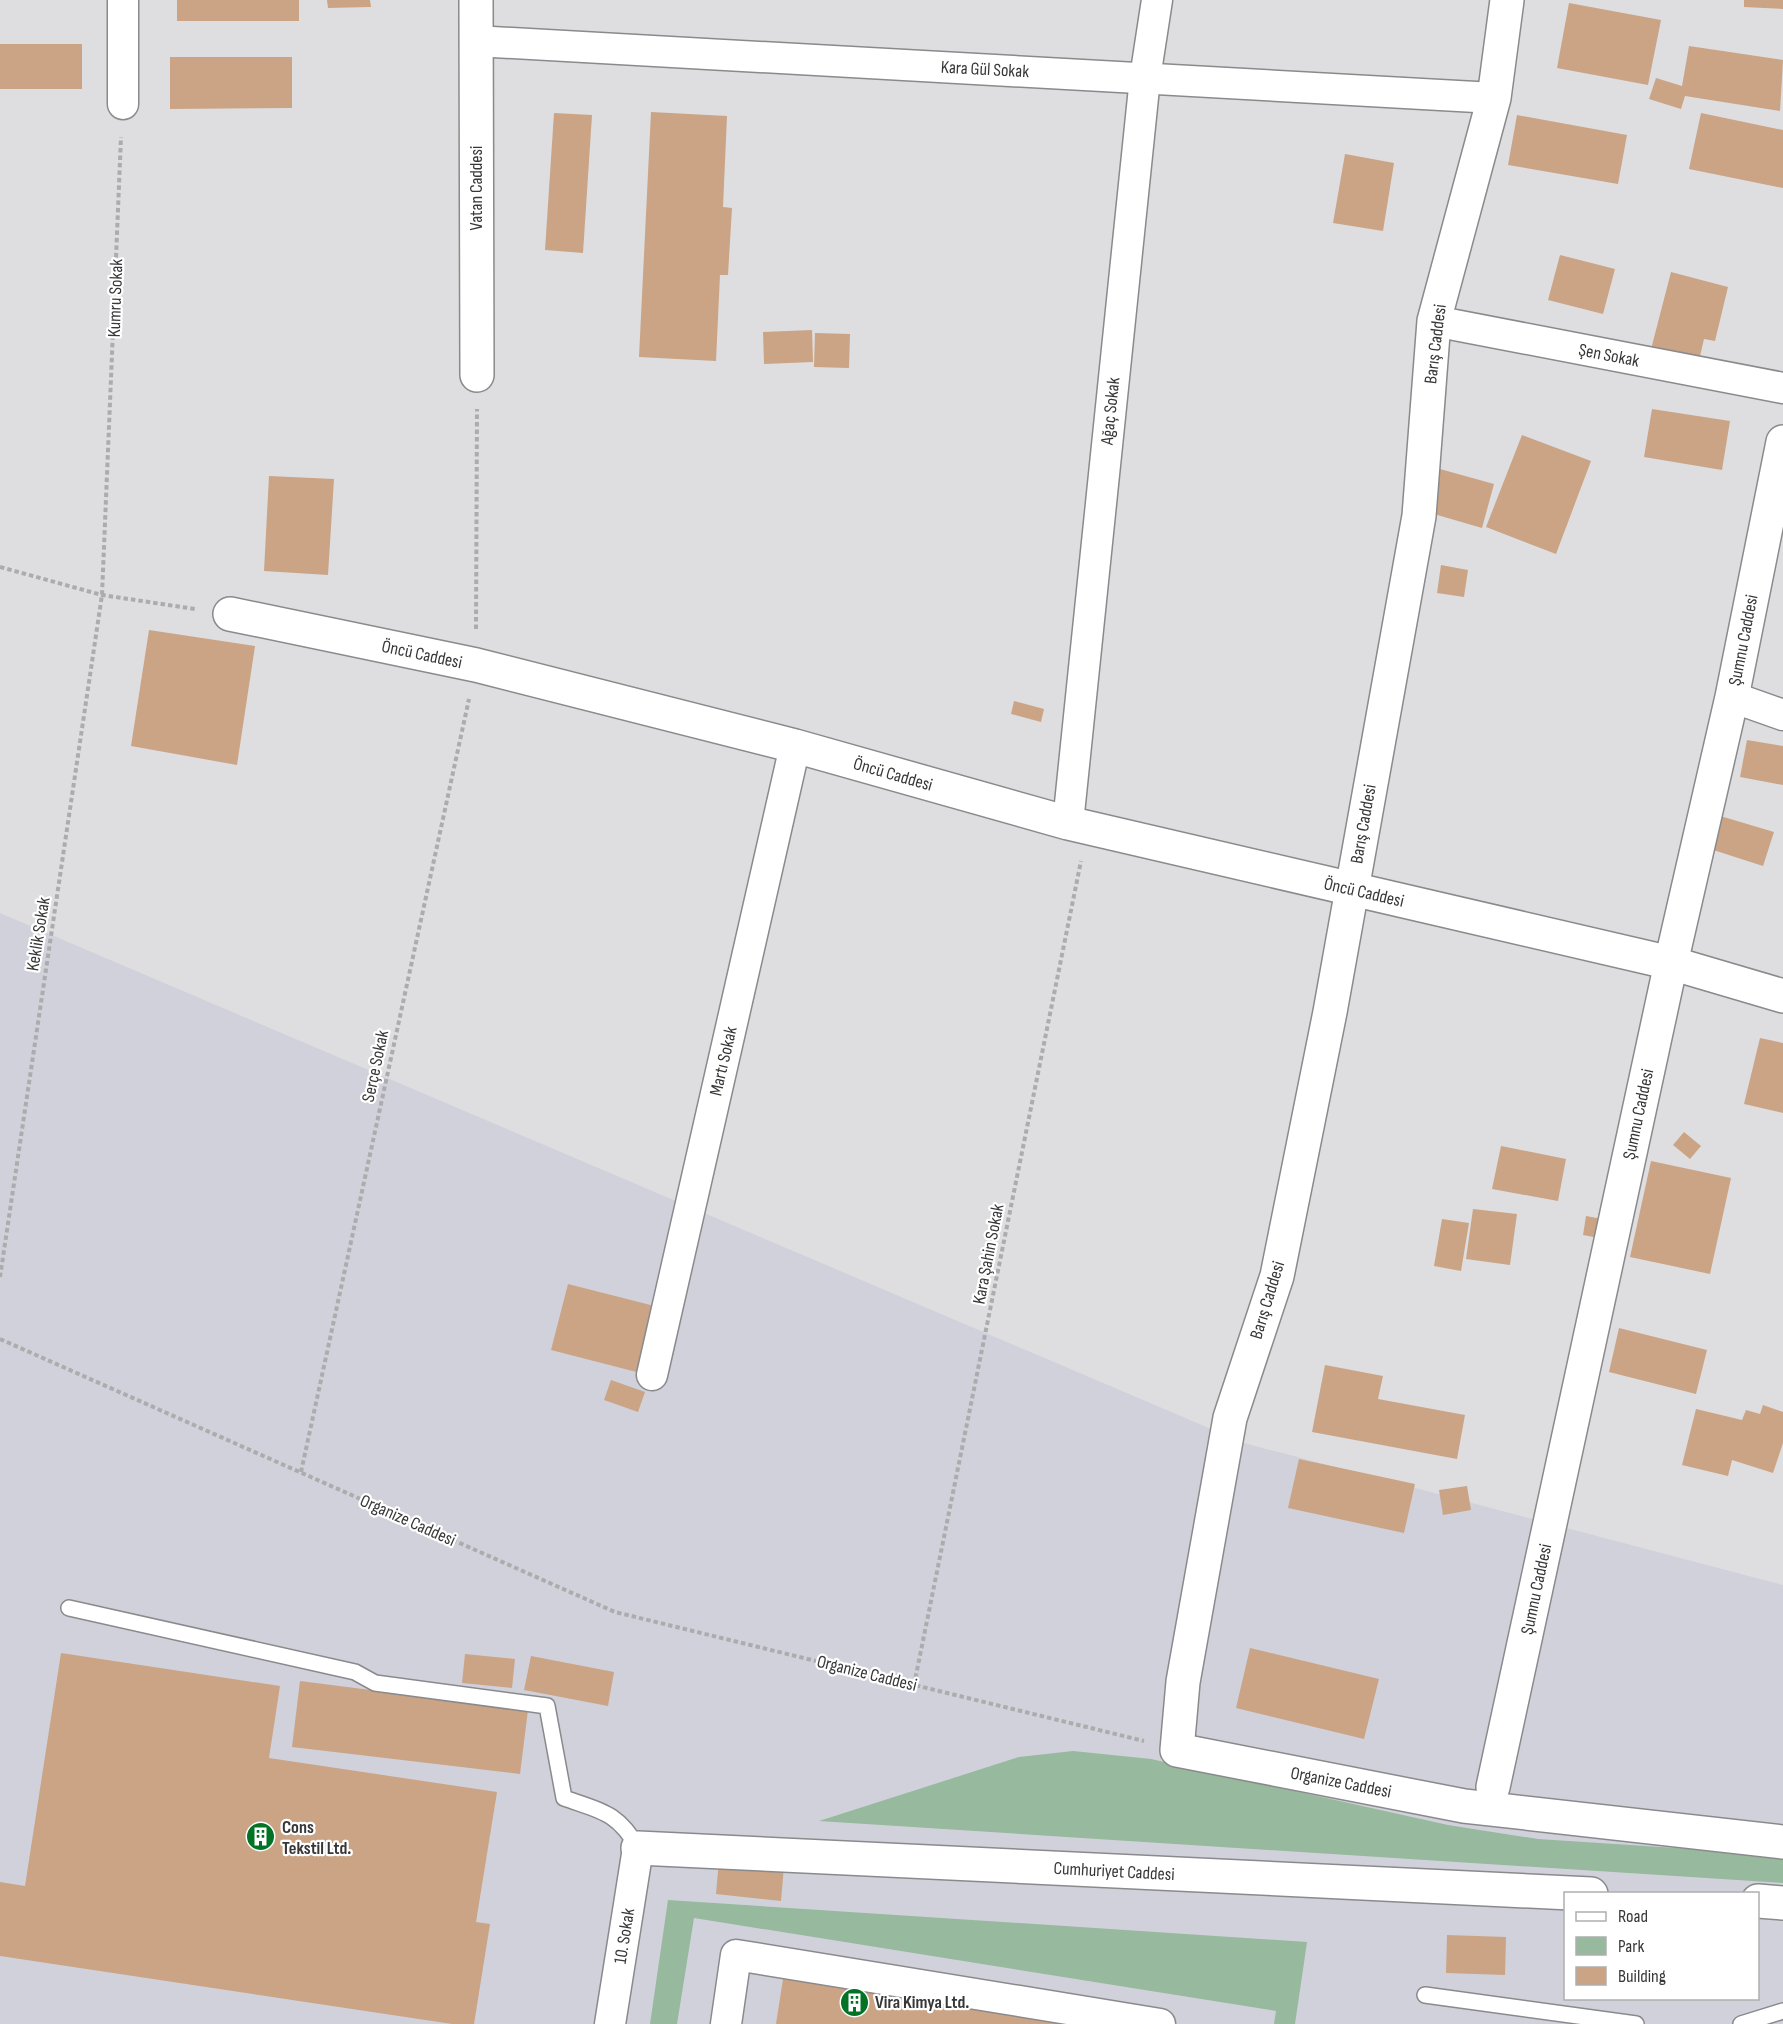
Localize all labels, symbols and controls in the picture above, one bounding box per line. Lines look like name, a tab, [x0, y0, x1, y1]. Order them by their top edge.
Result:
street label: Kara Gül Sokak	[940, 57, 1030, 82]
street label: Vatan Caddesi	[466, 146, 487, 230]
street label: Kumru Sokak	[104, 258, 127, 338]
street label: Barış Caddesi	[1420, 303, 1451, 385]
street label: Şen Sokak	[1577, 339, 1641, 372]
street label: Ağaç Sokak	[1096, 376, 1124, 447]
street label: Şumnu Caddesi	[1724, 593, 1763, 687]
street label: Öncü Caddesi	[380, 636, 464, 673]
street label: Öncü Caddesi	[851, 753, 935, 796]
street label: Barış Caddesi	[1346, 783, 1381, 865]
street label: Öncü Caddesi	[1322, 873, 1406, 912]
street label: Keklik Sokak	[22, 895, 55, 973]
street label: Martı Sokak	[705, 1024, 742, 1098]
street label: Serçe Sokak	[358, 1028, 393, 1104]
street label: Şumnu Caddesi	[1619, 1067, 1658, 1161]
street label: Kara Şahin Sokak	[968, 1202, 1009, 1306]
street label: Barış Caddesi	[1246, 1259, 1289, 1342]
street label: Organize Caddesi	[357, 1490, 459, 1551]
street label: Şumnu Caddesi	[1517, 1542, 1556, 1636]
street label: Organize Caddesi	[815, 1651, 919, 1696]
street label: Organize Caddesi	[1289, 1762, 1393, 1803]
place label: Cons Tekstil Ltd.	[282, 1817, 351, 1859]
building icon: Cons Tekstil Ltd.	[245, 1821, 277, 1853]
street label: Cumhuriyet Caddesi	[1053, 1858, 1175, 1885]
legend	[1564, 1892, 1759, 2000]
text: Road	[1618, 1906, 1648, 1927]
street label: 10. Sokak	[610, 1907, 639, 1965]
text: Park	[1618, 1936, 1644, 1957]
text: Building	[1618, 1966, 1666, 1987]
building icon: Vira Kimya Ltd.	[838, 1986, 870, 2018]
place label: Vira Kimya Ltd.	[875, 1992, 969, 2013]

